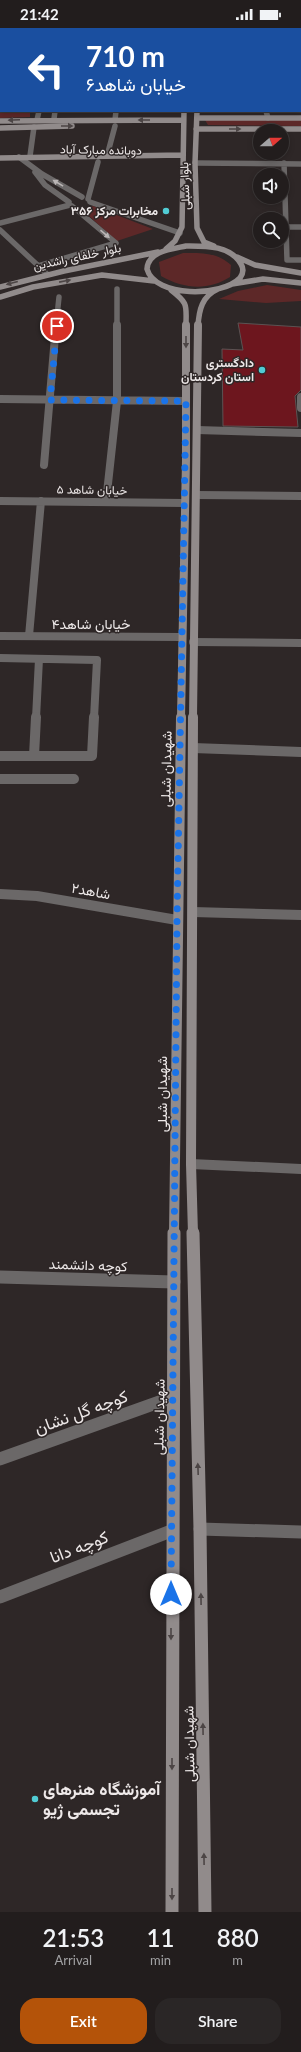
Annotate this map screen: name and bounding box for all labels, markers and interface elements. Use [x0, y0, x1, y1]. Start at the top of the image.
text: 21:42 [20, 5, 59, 23]
text: 710 m [86, 39, 165, 73]
icon: left [20, 44, 72, 96]
text: خیابان شاهد۶ [86, 73, 186, 95]
one-way arrow [7, 117, 20, 123]
one-way arrow [137, 117, 150, 123]
one-way arrow [61, 123, 74, 129]
north arrow [253, 124, 289, 160]
map controls [253, 124, 289, 248]
one-way arrow [229, 126, 242, 132]
street label: دوبانده مبارک آباد [60, 141, 142, 159]
street label: بلوار شبلی [176, 162, 194, 210]
button: sound [253, 168, 289, 204]
one-way arrow [52, 179, 64, 186]
place label: مخابرات مرکز ۳۵۶ [71, 203, 158, 219]
marker: مخابرات مرکز ۳۵۶ [161, 206, 171, 216]
button: search [253, 212, 289, 248]
one-way arrow [100, 229, 110, 238]
street label: بلوار خلفای راشدین [31, 240, 123, 274]
one-way arrow [59, 277, 71, 283]
one-way arrow [6, 280, 18, 286]
pin [40, 309, 74, 343]
icon: arrive [46, 315, 68, 337]
one-way arrow [183, 336, 189, 349]
place label: دادگستری استان کردستان [181, 355, 254, 385]
marker: دادگستری استان کردستان [257, 365, 267, 375]
street label: خیابان شاهد ۵ [56, 481, 128, 498]
street label: خیابان شاهد۴ [52, 615, 130, 633]
street label: شهیدان شبلی [156, 731, 176, 807]
street label: شاهد۲ [70, 879, 112, 902]
street label: شهیدان شبلی [153, 1056, 171, 1132]
street label: کوچه دانشمند [48, 1255, 128, 1276]
street label: شهیدان شبلی [149, 1379, 169, 1455]
street label: کوچه گل نشان [31, 1385, 132, 1440]
one-way arrow [195, 1463, 202, 1475]
street label: کوچه دانا [47, 1526, 112, 1569]
position arrow [150, 1573, 192, 1615]
one-way arrow [198, 1592, 204, 1605]
one-way arrow [168, 1628, 174, 1641]
street label: شهیدان شبلی [179, 1706, 199, 1782]
one-way arrow [200, 1722, 206, 1735]
one-way arrow [168, 1758, 175, 1770]
place label: آموزشگاە هنرهای تجسمی ژیو [43, 1778, 162, 1820]
marker: آموزشگاە هنرهای تجسمی ژیو [30, 1794, 40, 1804]
one-way arrow [201, 1852, 207, 1865]
one-way arrow [169, 1888, 175, 1901]
text: 21:53 [42, 1923, 104, 1952]
text: 11 [147, 1923, 174, 1952]
text: 880 [217, 1923, 259, 1952]
text: Arrival [55, 1952, 92, 1968]
text: min [150, 1952, 171, 1968]
text: m [232, 1952, 243, 1968]
button: Exit [20, 1998, 147, 2044]
button: Share [155, 1998, 281, 2044]

